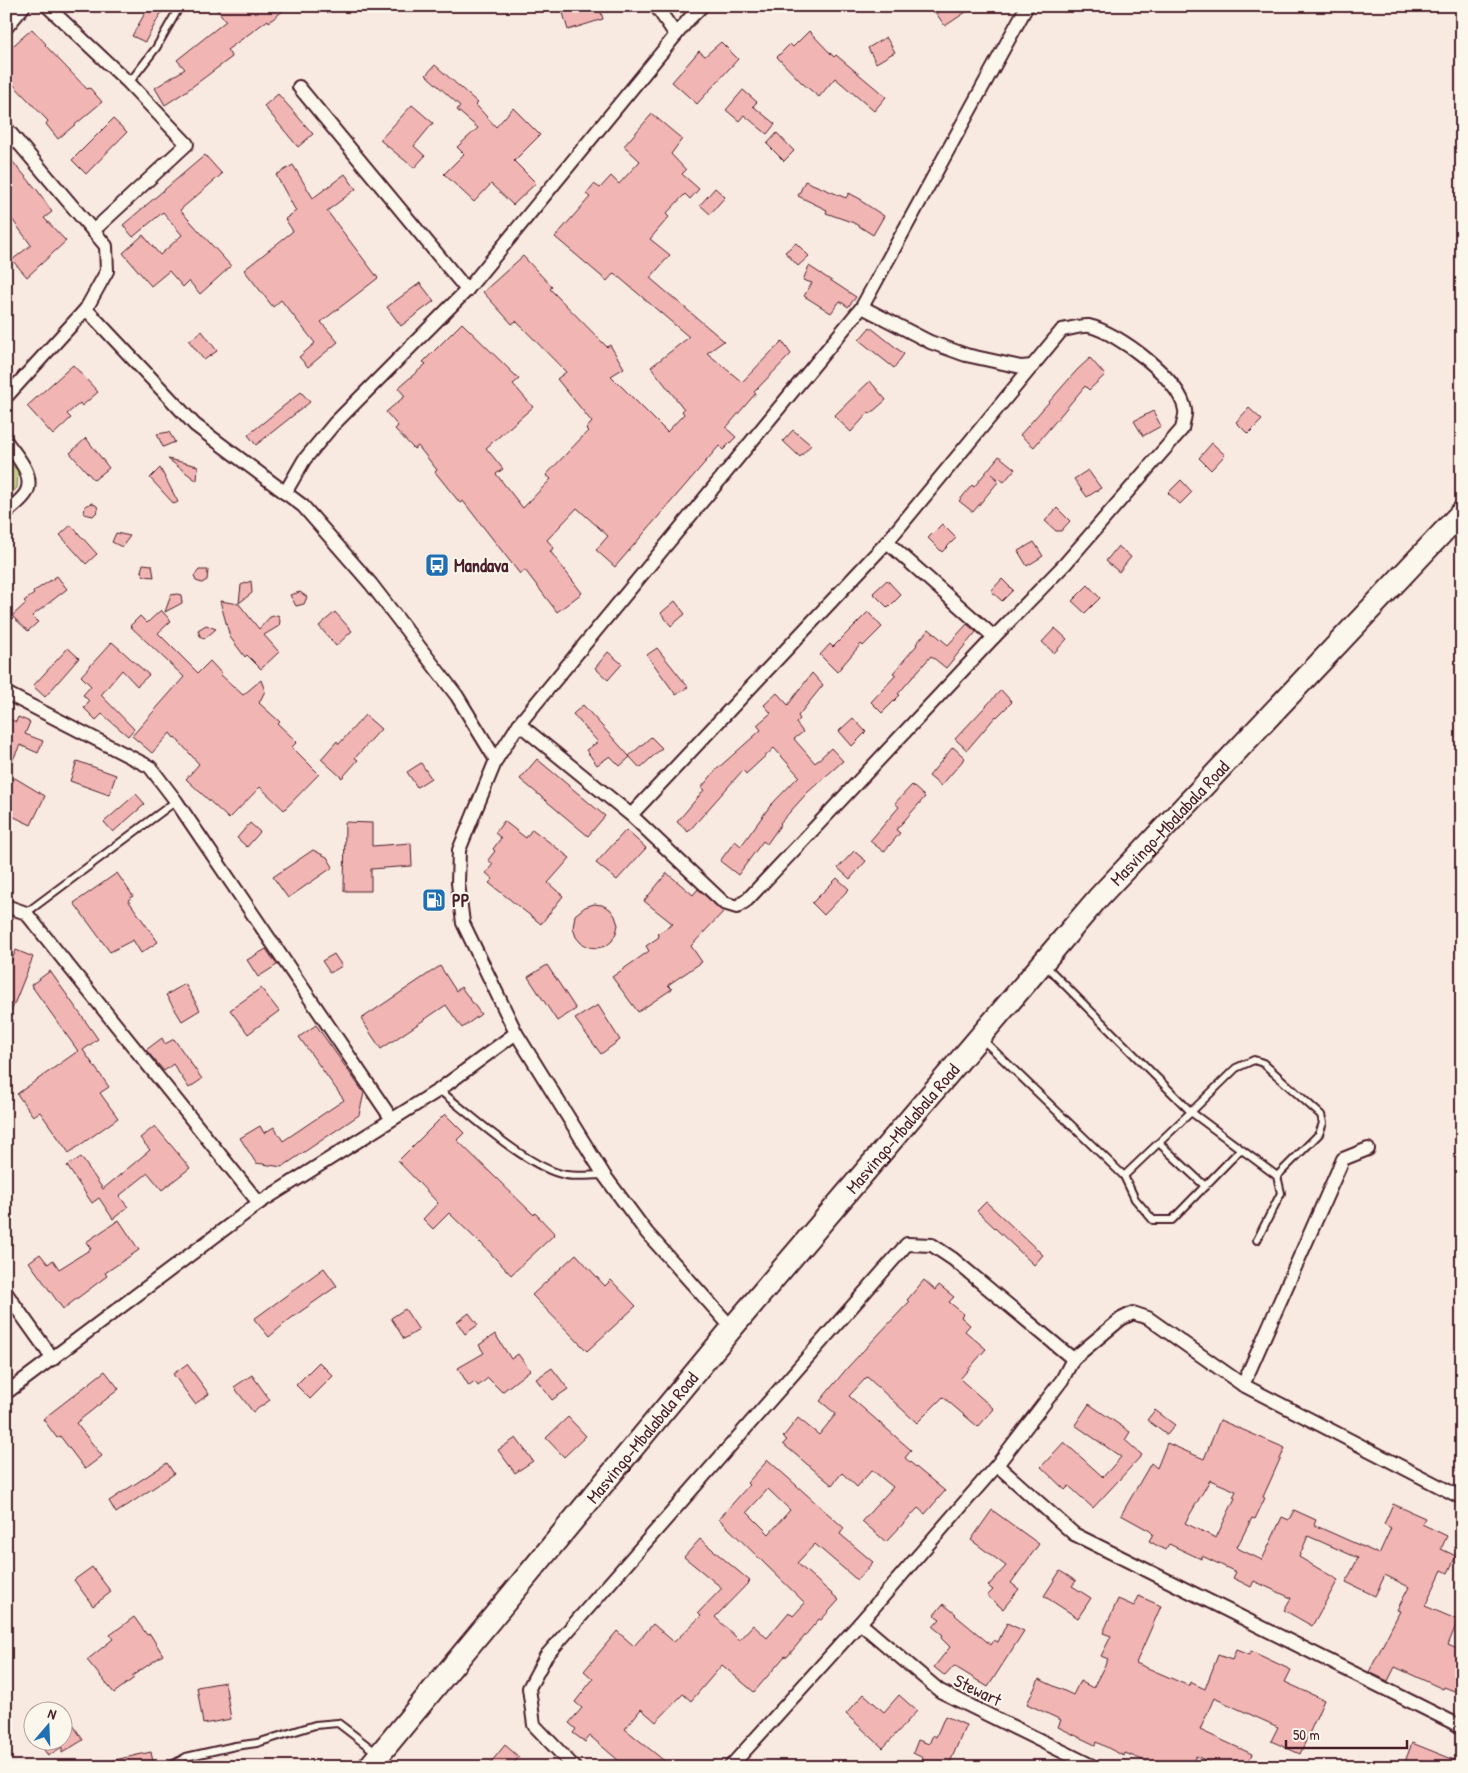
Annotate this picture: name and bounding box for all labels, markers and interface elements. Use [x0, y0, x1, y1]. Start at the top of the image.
bus stop icon: Mandava [424, 552, 450, 578]
place label: Mandava [454, 553, 509, 578]
street label: Masvingo-Mbalabala Road [1104, 754, 1234, 891]
fuel station icon: PP [421, 887, 447, 913]
place label: PP [452, 888, 469, 913]
street label: Masvingo-Mbalabala Road [839, 1058, 965, 1199]
street label: Masvingo-Mbalabala Road [580, 1366, 704, 1508]
street label: Stewart [950, 1668, 1007, 1713]
north arrow [22, 1700, 72, 1750]
text: N [46, 1703, 60, 1724]
scale bar [1286, 1718, 1407, 1750]
text: 50 m [1293, 1724, 1320, 1745]

